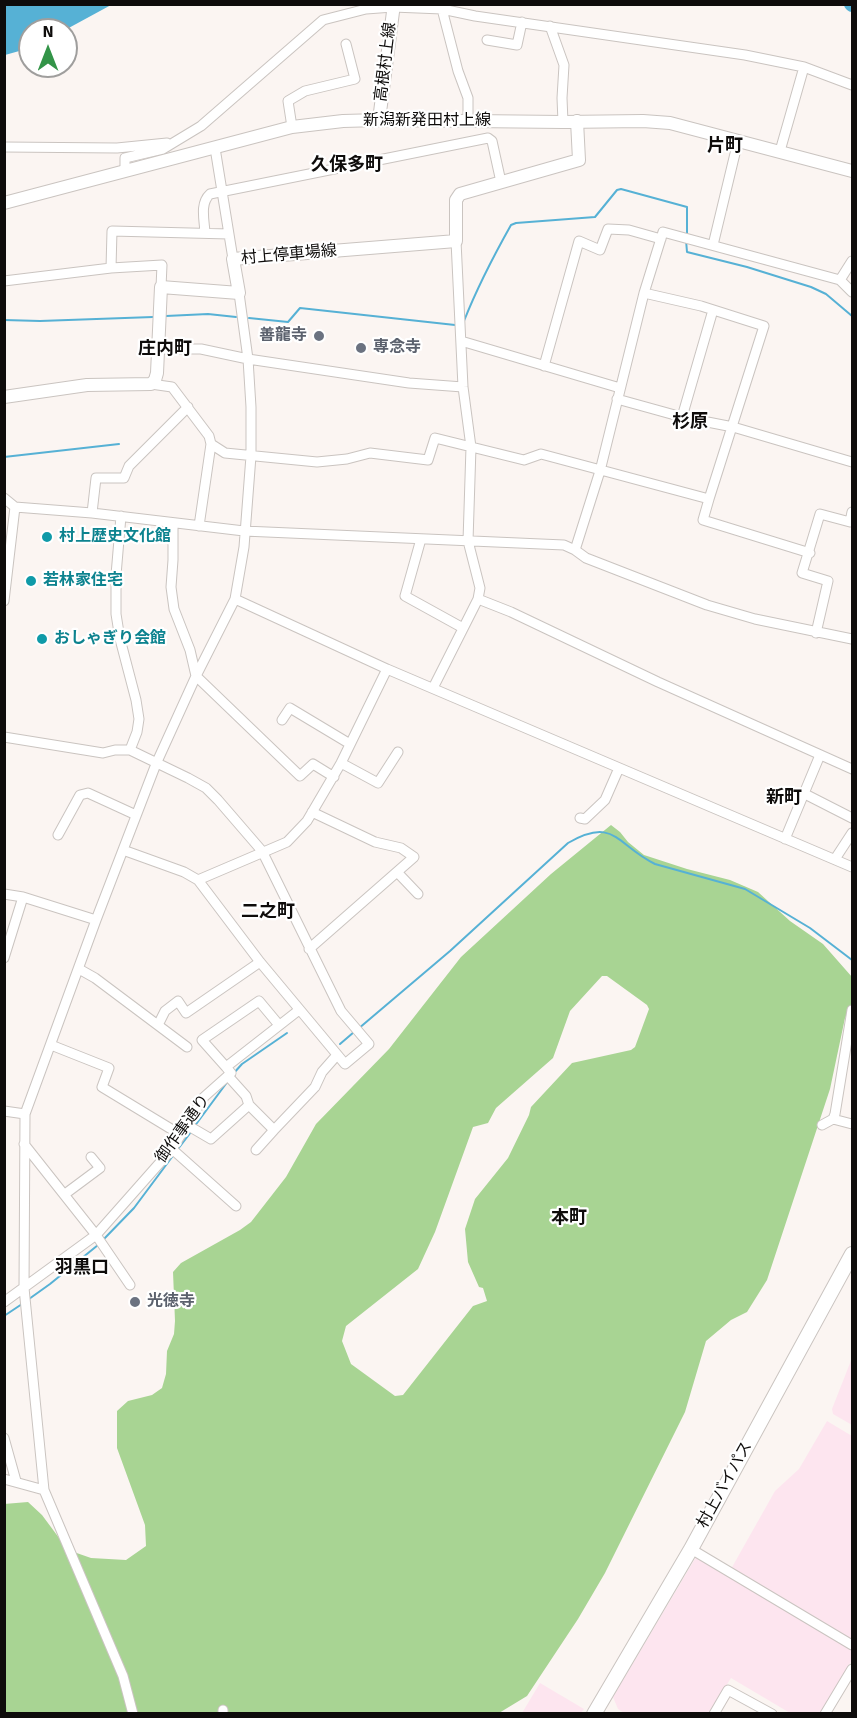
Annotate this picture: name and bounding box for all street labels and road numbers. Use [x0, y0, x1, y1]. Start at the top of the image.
street label: 高根村上線 [372, 21, 400, 103]
street label: 新潟新発田村上線 [363, 111, 491, 131]
street label: 村上停車場線 [240, 241, 338, 269]
street label: 御作事通り [152, 1091, 214, 1167]
street label: 村上バイパス [693, 1438, 757, 1532]

